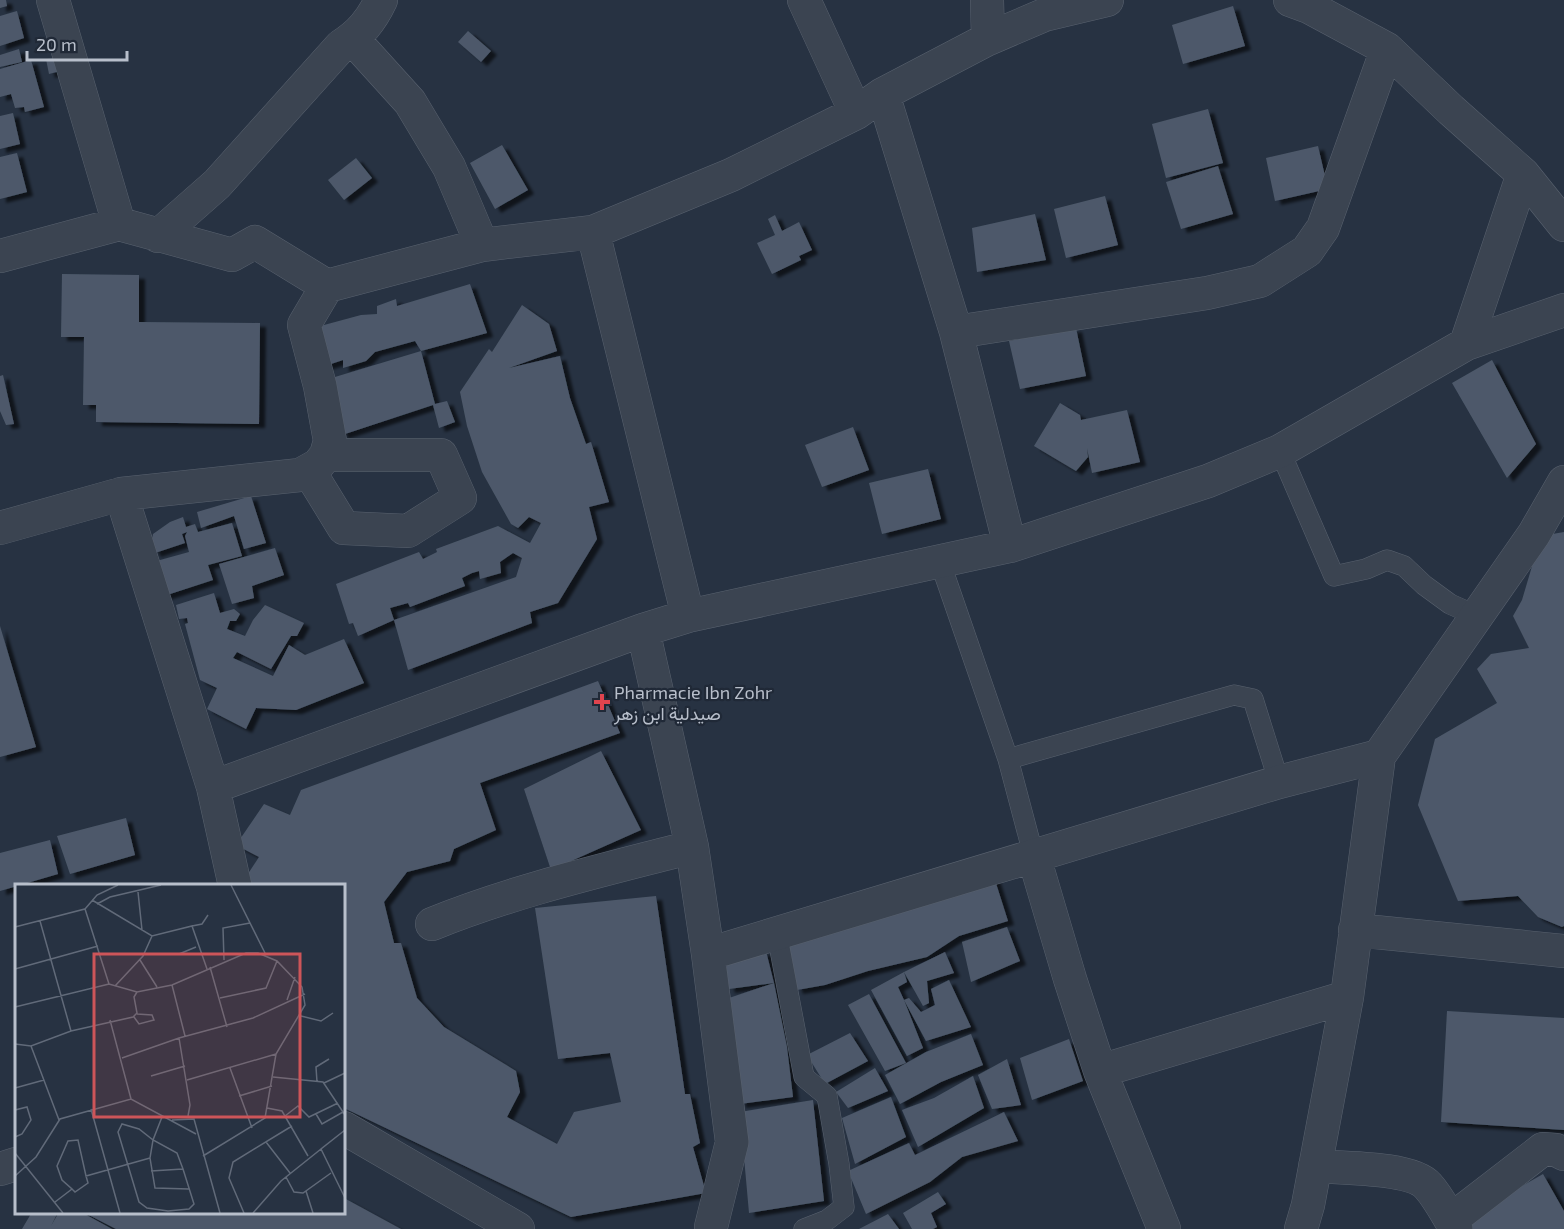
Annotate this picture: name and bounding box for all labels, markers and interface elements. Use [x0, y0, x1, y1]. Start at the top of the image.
scale bar [27, 24, 128, 62]
text: 20 m [36, 33, 77, 55]
place label: Pharmacie Ibn Zohr صيدلية ابن زهر [613, 681, 772, 725]
marker: Pharmacie Ibn Zohr صيدلية ابن زهر [595, 695, 609, 709]
inset map [15, 884, 345, 1214]

